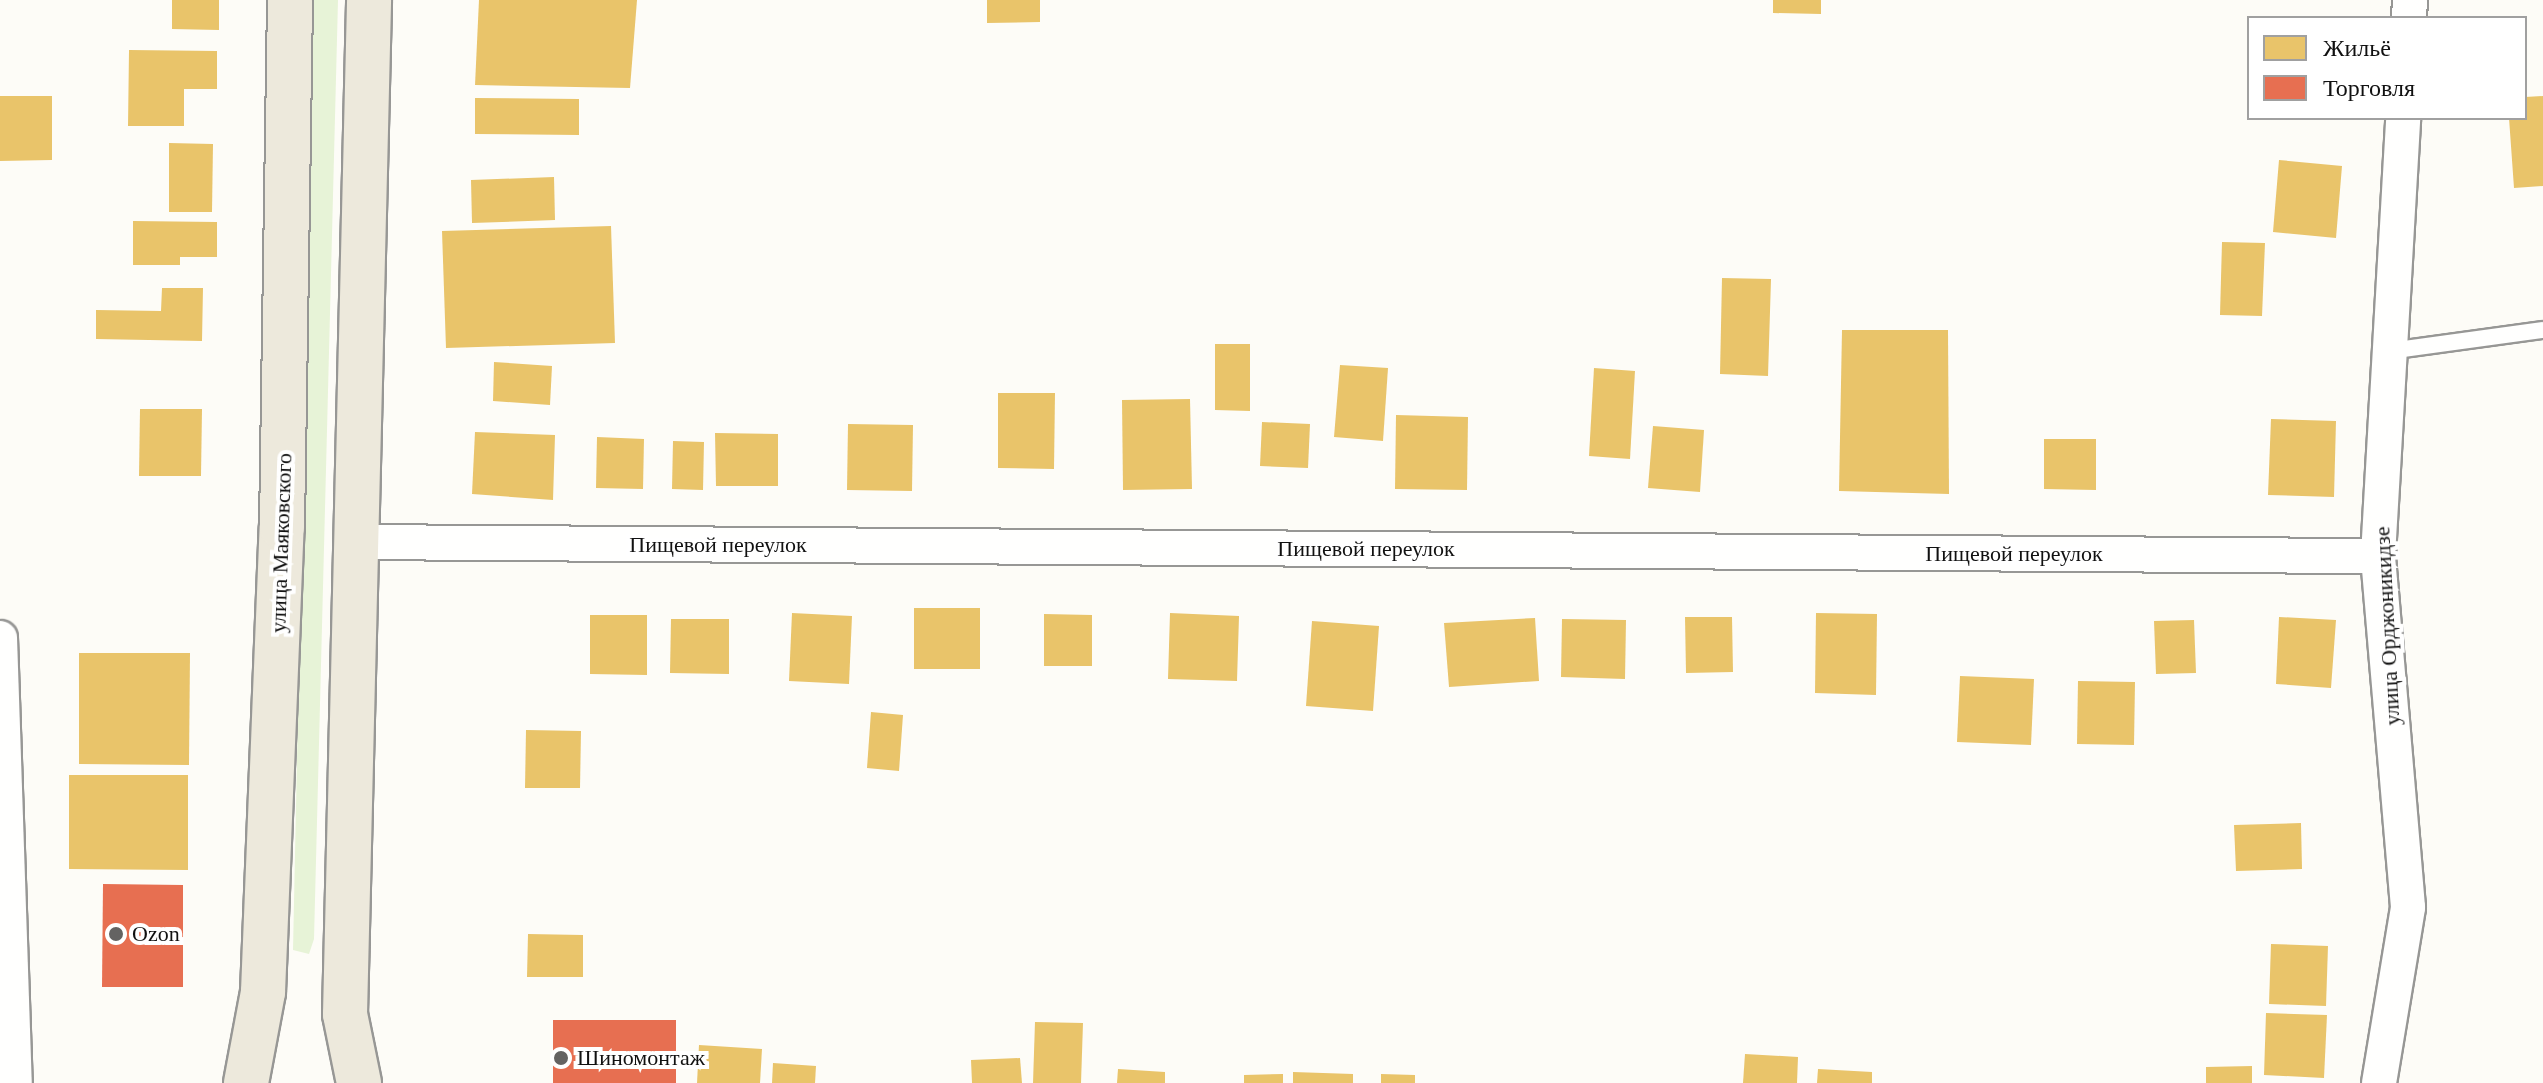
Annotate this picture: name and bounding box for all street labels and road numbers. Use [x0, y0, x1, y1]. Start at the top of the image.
street label: улица Маяковского [265, 453, 297, 633]
street label: улица Орджоникидзе [2369, 526, 2405, 726]
street label: Пищевой переулок [629, 532, 807, 558]
street label: Пищевой переулок [1277, 536, 1455, 562]
street label: Пищевой переулок [1925, 541, 2103, 567]

